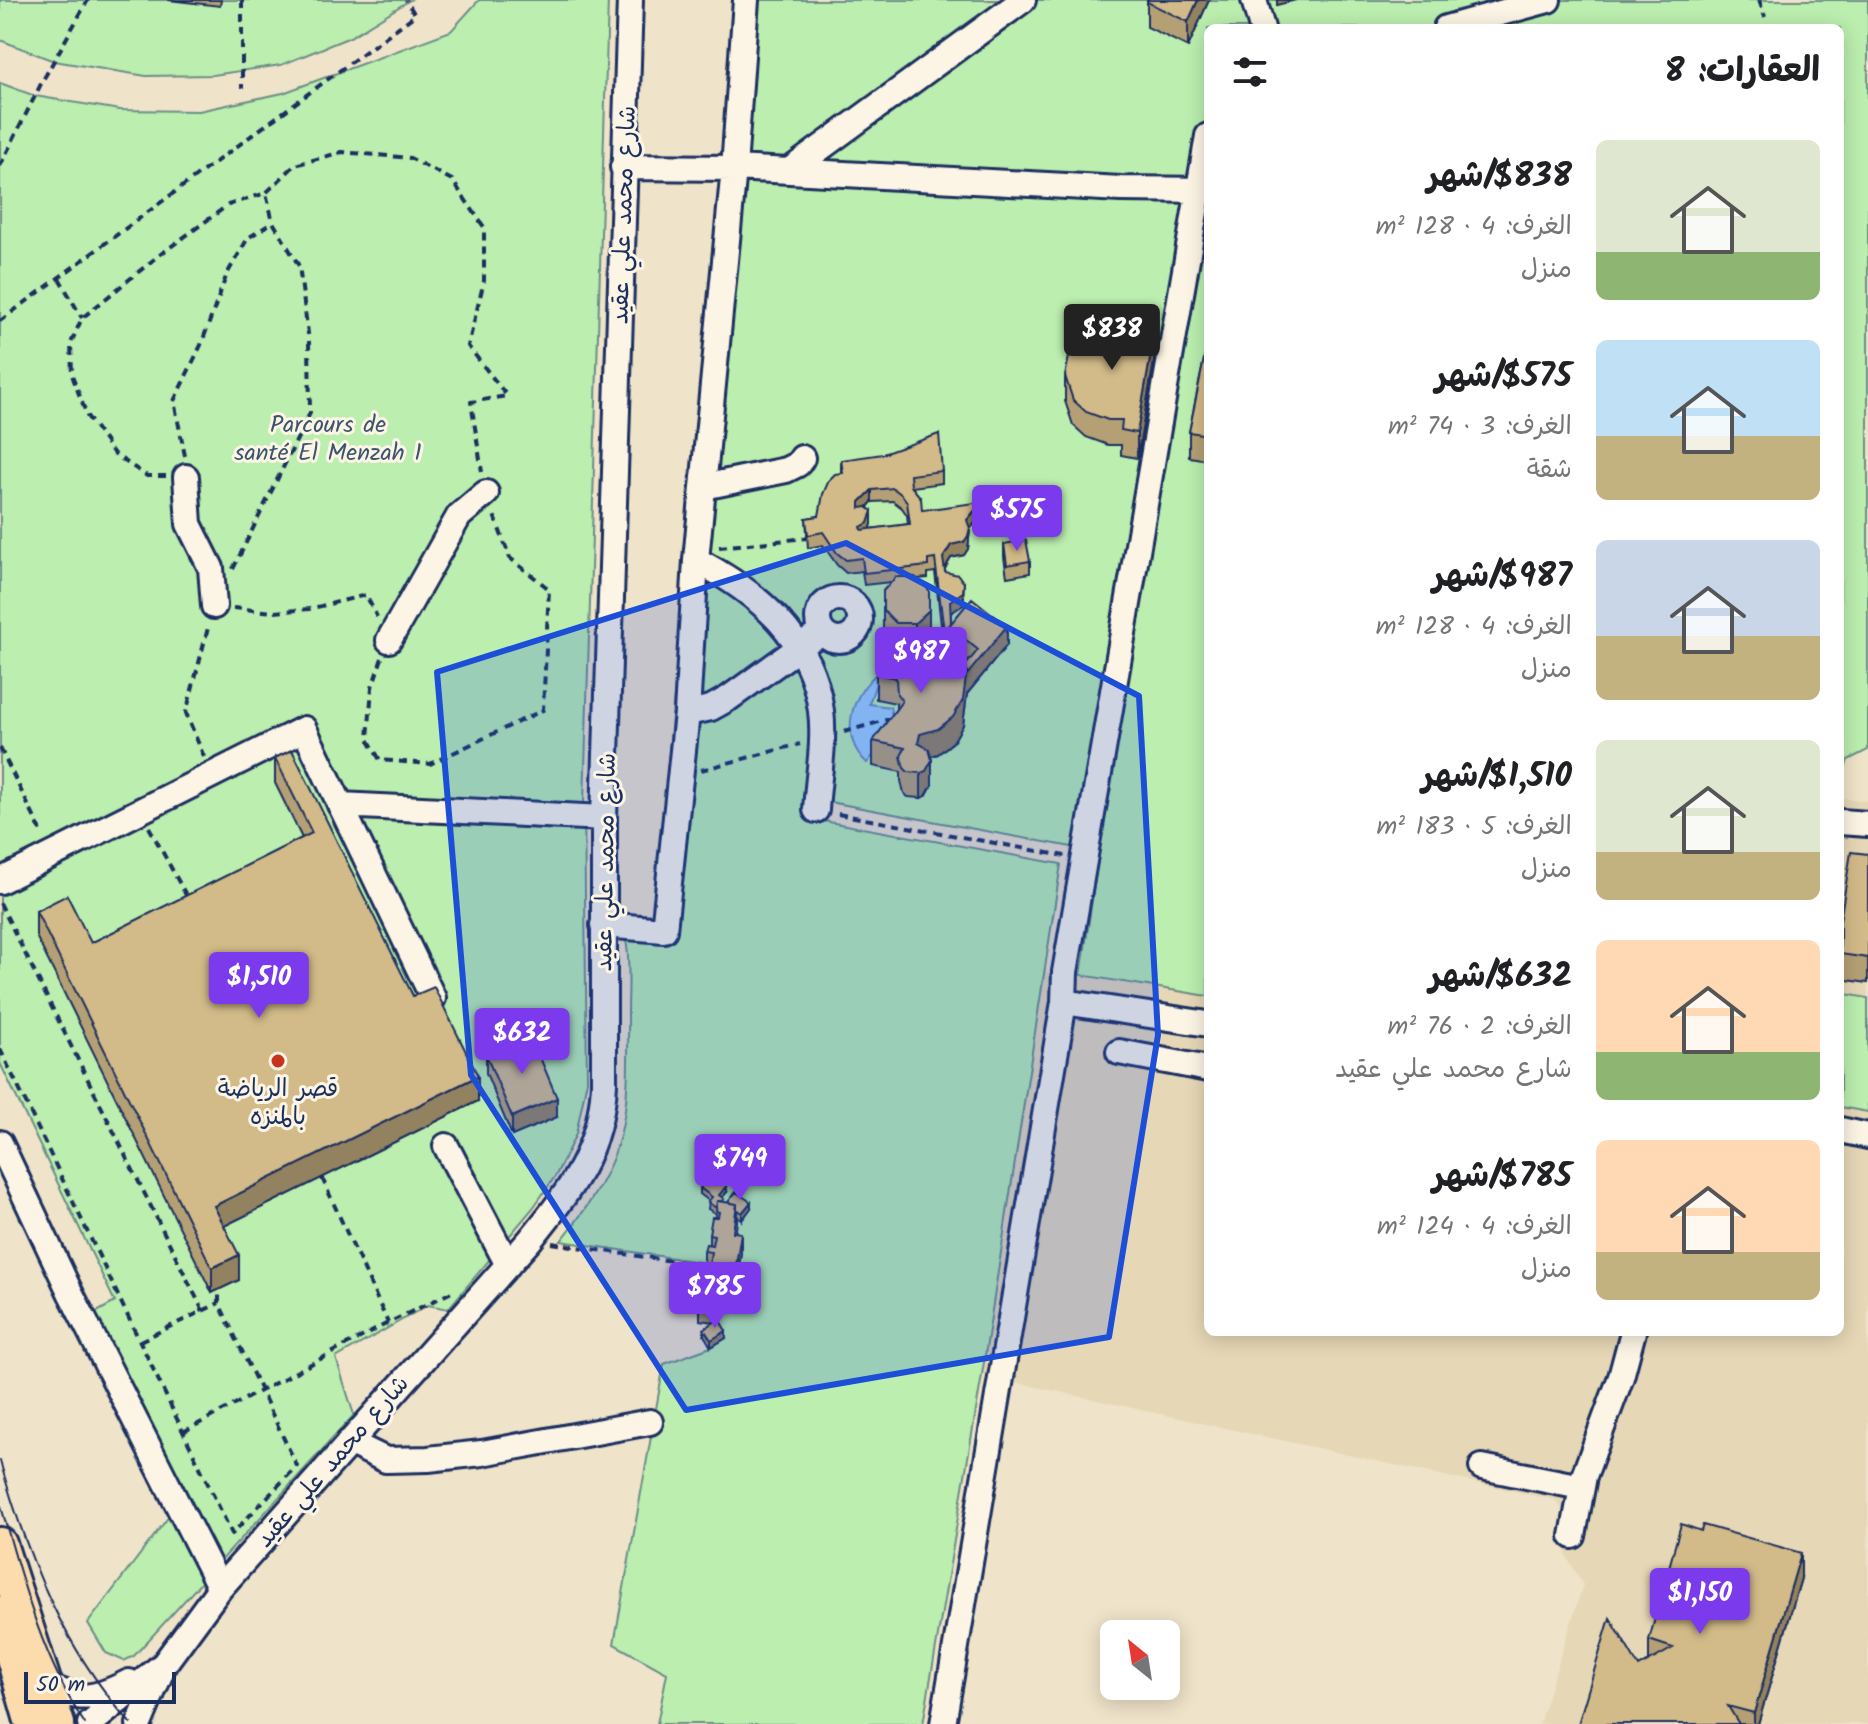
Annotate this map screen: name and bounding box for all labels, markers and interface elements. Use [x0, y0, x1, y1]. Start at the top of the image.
text: العقارات: 8 [1665, 45, 1820, 99]
icon: filters [1228, 50, 1272, 94]
street label: شارع محمد علي عقيد [601, 105, 648, 325]
text: $838/شهر [1427, 150, 1572, 204]
icon: home [1660, 172, 1756, 268]
text: الغرف: 4 · 128 m² [1376, 206, 1572, 248]
text: منزل [1521, 249, 1572, 291]
pin: $838 [1065, 304, 1159, 372]
text: $838 [1082, 309, 1142, 351]
text: $575/شهر [1435, 350, 1572, 404]
icon: home [1660, 372, 1756, 468]
park label: Parcours de santé El Menzah 1 [234, 406, 422, 473]
text: الغرف: 3 · 74 m² [1388, 406, 1572, 448]
text: شقة [1527, 449, 1572, 491]
pin: $575 [970, 485, 1064, 553]
text: $575 [990, 490, 1044, 532]
text: $987/شهر [1432, 550, 1572, 604]
icon: home [1660, 572, 1756, 668]
text: الغرف: 4 · 128 m² [1376, 606, 1572, 648]
pin: $987 [874, 627, 968, 695]
text: $987 [893, 632, 949, 674]
text: منزل [1521, 649, 1572, 691]
text: $1,510/شهر [1422, 750, 1572, 804]
street label: شارع محمد علي عقيد [585, 752, 628, 972]
icon: home [1660, 772, 1756, 868]
text: الغرف: 5 · 183 m² [1376, 806, 1572, 848]
text: منزل [1521, 849, 1572, 891]
text: $632/شهر [1429, 950, 1572, 1004]
pin: $1,510 [194, 952, 324, 1020]
text: $1,510 [227, 957, 291, 999]
icon: home [1660, 972, 1756, 1068]
text: الغرف: 2 · 76 m² [1387, 1006, 1572, 1048]
pin: $632 [475, 1008, 569, 1076]
text: $632 [493, 1013, 551, 1055]
text: شارع محمد علي عقيد [1335, 1049, 1572, 1091]
marker: قصر الرياضة بالمنزه [269, 1052, 287, 1070]
place label: قصر الرياضة بالمنزه [218, 1070, 338, 1137]
pin: $749 [693, 1134, 787, 1202]
text: $749 [713, 1139, 768, 1181]
text: $785/شهر [1432, 1150, 1572, 1204]
icon: home [1660, 1172, 1756, 1268]
text: الغرف: 4 · 124 m² [1377, 1206, 1572, 1248]
text: منزل [1521, 1249, 1572, 1291]
pin: $785 [668, 1262, 762, 1330]
text: $785 [687, 1267, 743, 1309]
street label: شارع محمد علي عقيد [247, 1367, 420, 1557]
pin: $1,150 [1635, 1568, 1765, 1636]
text: $1,150 [1668, 1573, 1732, 1615]
north arrow [1100, 1620, 1180, 1700]
map controls [1100, 1620, 1180, 1700]
scale bar [24, 1668, 176, 1704]
text: 50 m [36, 1668, 85, 1703]

